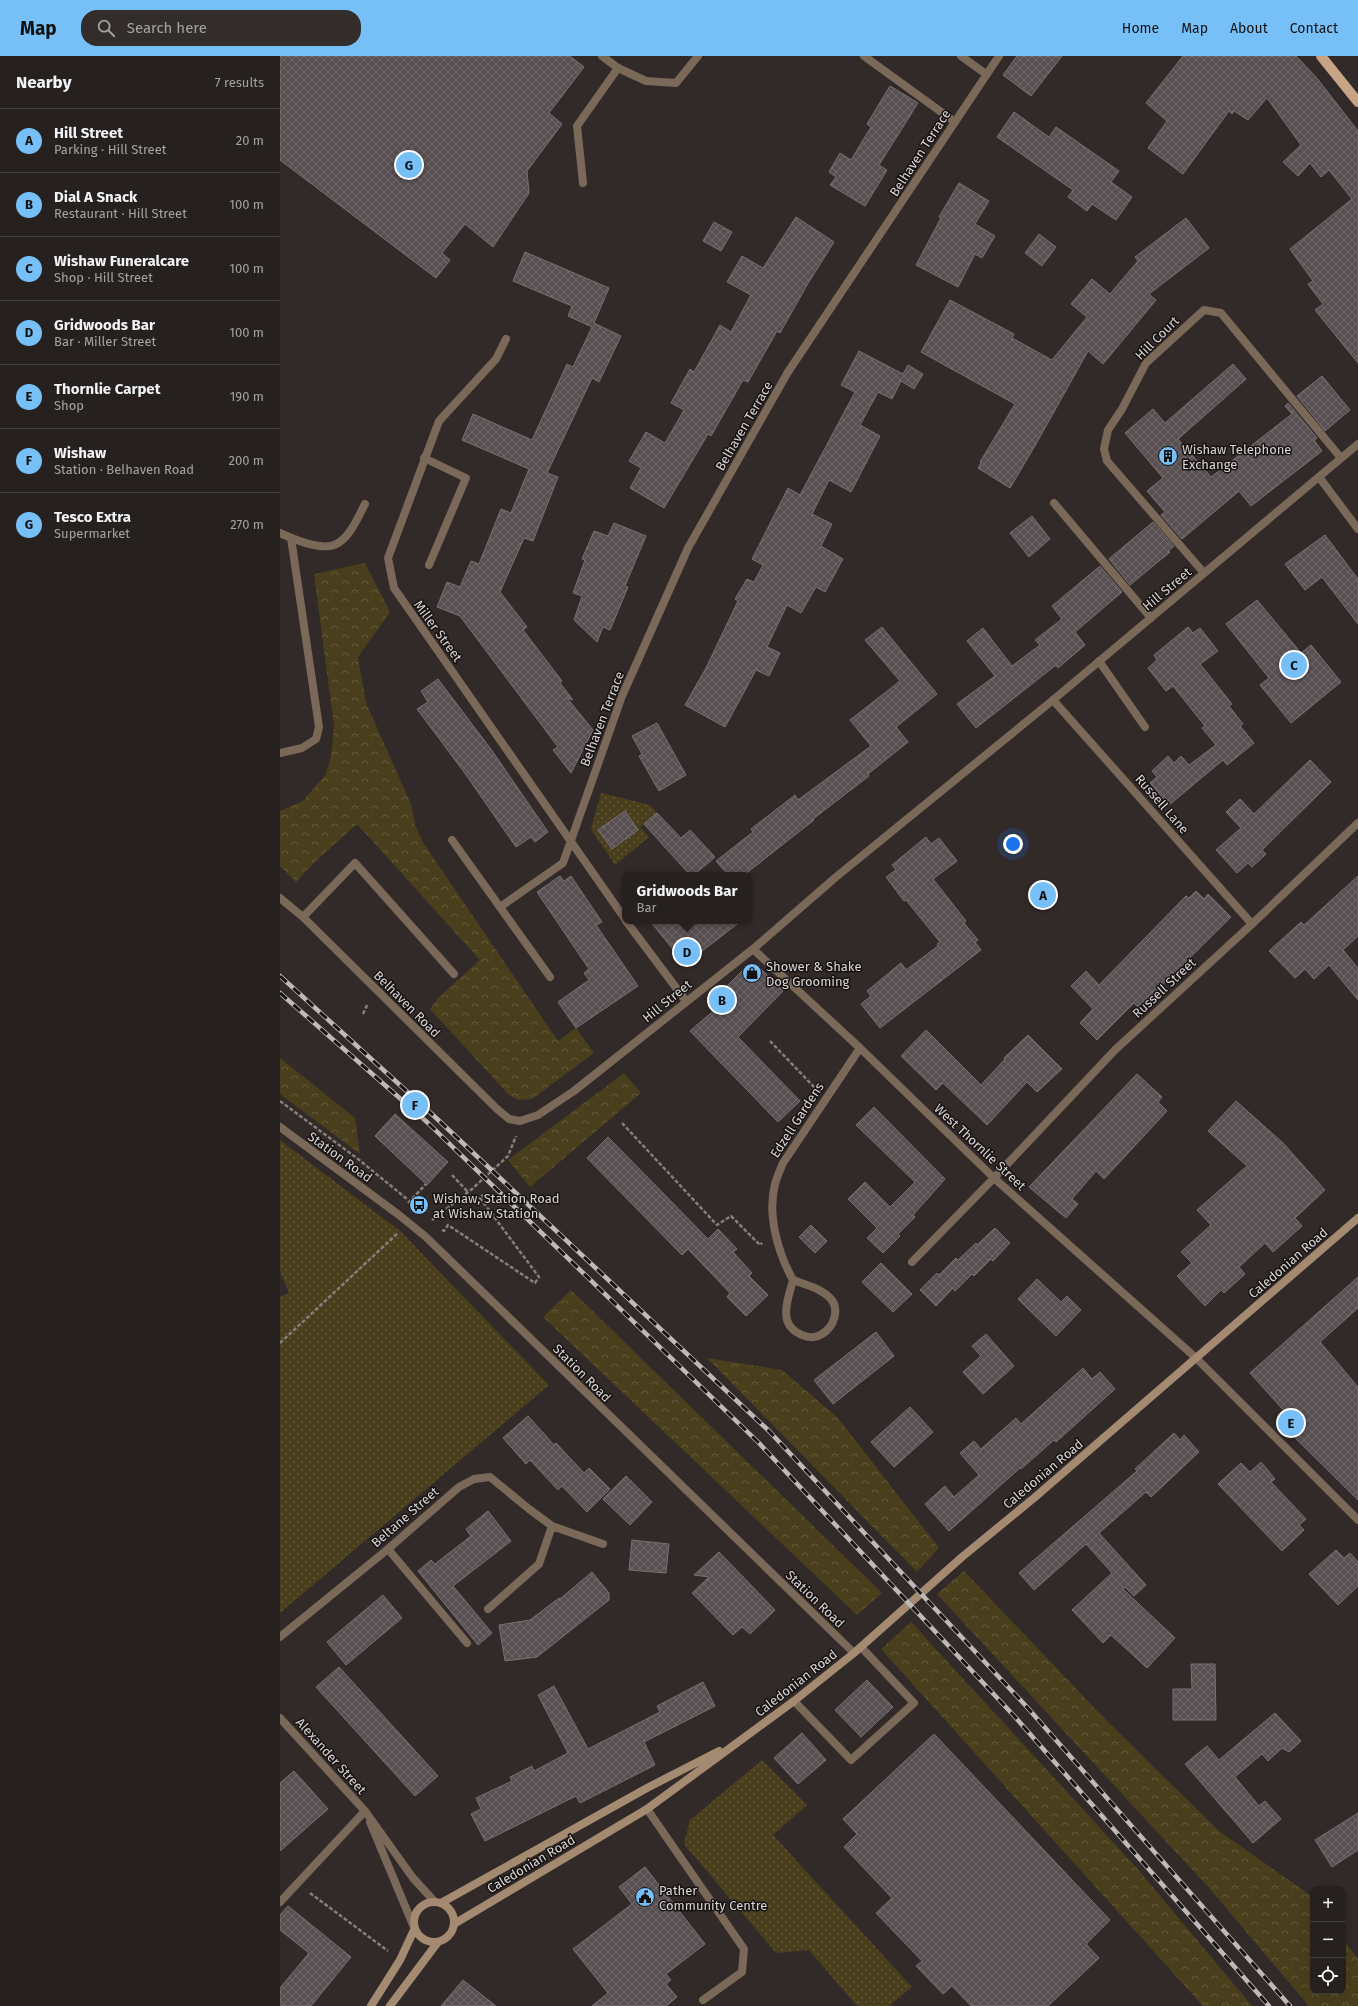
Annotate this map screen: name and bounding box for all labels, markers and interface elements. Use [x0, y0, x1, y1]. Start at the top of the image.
search box [81, 10, 361, 46]
text: Map [20, 17, 57, 40]
icon: search [95, 17, 117, 39]
text: Search here [127, 19, 207, 37]
text: Home [1122, 20, 1159, 37]
text: Map [1181, 20, 1208, 37]
text: About [1230, 20, 1268, 37]
text: Contact [1290, 20, 1338, 37]
text: Nearby [16, 72, 71, 93]
text: 7 results [215, 75, 264, 90]
street label: Belhaven Terrace [886, 107, 954, 199]
text: Hill Street [54, 124, 123, 142]
text: A [25, 133, 33, 148]
text: 20 m [236, 133, 264, 148]
text: Parking · Hill Street [54, 142, 166, 157]
pin: G [396, 150, 422, 180]
text: Dial A Snack [54, 188, 137, 206]
text: B [25, 197, 33, 212]
text: 100 m [229, 197, 264, 212]
text: Restaurant · Hill Street [54, 206, 187, 221]
text: Wishaw Funeralcare [54, 252, 189, 270]
text: C [25, 261, 33, 276]
text: 100 m [229, 261, 264, 276]
text: Shop · Hill Street [54, 270, 153, 285]
street label: Hill Court [1132, 313, 1182, 363]
text: Gridwoods Bar [54, 316, 155, 334]
text: D [25, 325, 33, 340]
text: 100 m [229, 325, 264, 340]
text: Bar · Miller Street [54, 334, 156, 349]
street label: Belhaven Terrace [712, 379, 776, 473]
text: Thornlie Carpet [54, 380, 160, 398]
text: E [26, 389, 32, 404]
text: 190 m [230, 389, 264, 404]
text: Shop [54, 398, 84, 413]
place label: Wishaw Telephone Exchange [1182, 442, 1291, 472]
text: Wishaw [54, 444, 106, 462]
building icon: Wishaw Telephone Exchange [1157, 445, 1179, 467]
text: F [26, 453, 32, 468]
text: 200 m [228, 453, 264, 468]
text: Station · Belhaven Road [54, 462, 194, 477]
text: Tesco Extra [54, 508, 131, 526]
text: G [25, 517, 33, 532]
text: 270 m [230, 517, 264, 532]
text: Supermarket [54, 526, 130, 541]
street label: Hill Street [1140, 564, 1195, 614]
street label: Miller Street [411, 597, 465, 665]
pin: C [1281, 650, 1307, 680]
street label: Belhaven Terrace [577, 669, 627, 769]
street label: Russell Lane [1132, 771, 1192, 837]
your location [1003, 834, 1023, 854]
popup [622, 872, 752, 924]
pin: A [1030, 880, 1056, 910]
text: Gridwoods Bar [637, 882, 737, 900]
text: Bar [637, 900, 657, 915]
pin: D [674, 937, 700, 967]
street label: Russell Street [1129, 955, 1199, 1021]
place label: Shower & Shake Dog Grooming [766, 959, 862, 989]
shop icon: Shower & Shake Dog Grooming [741, 962, 763, 984]
street label: Belhaven Road [371, 968, 443, 1040]
street label: Hill Street [639, 976, 695, 1025]
pin: B [709, 985, 735, 1015]
street label: Edzell Gardens [767, 1080, 827, 1160]
pin: F [402, 1090, 428, 1120]
street label: West Thornlie Street [931, 1101, 1029, 1194]
street label: Station Road [305, 1129, 375, 1185]
place label: Wishaw, Station Road at Wishaw Station [433, 1191, 559, 1221]
bus stop icon: Wishaw, Station Road at Wishaw Station [408, 1194, 430, 1216]
street label: Caledonian Road [1245, 1225, 1331, 1301]
street label: Station Road [550, 1341, 614, 1405]
pin: E [1278, 1408, 1304, 1438]
street label: Caledonian Road [1000, 1436, 1086, 1512]
street label: Beltane Street [368, 1484, 442, 1550]
street label: Station Road [783, 1567, 847, 1631]
street label: Caledonian Road [752, 1646, 840, 1720]
street label: Alexander Street [293, 1715, 369, 1797]
street label: Caledonian Road [484, 1832, 578, 1896]
place label: Pather Community Centre [659, 1883, 767, 1913]
public building icon: Pather Community Centre [634, 1886, 656, 1908]
map controls [1310, 1886, 1346, 1994]
button: + [1310, 1886, 1346, 1922]
button: − [1310, 1922, 1346, 1958]
button: locate [1310, 1958, 1346, 1994]

